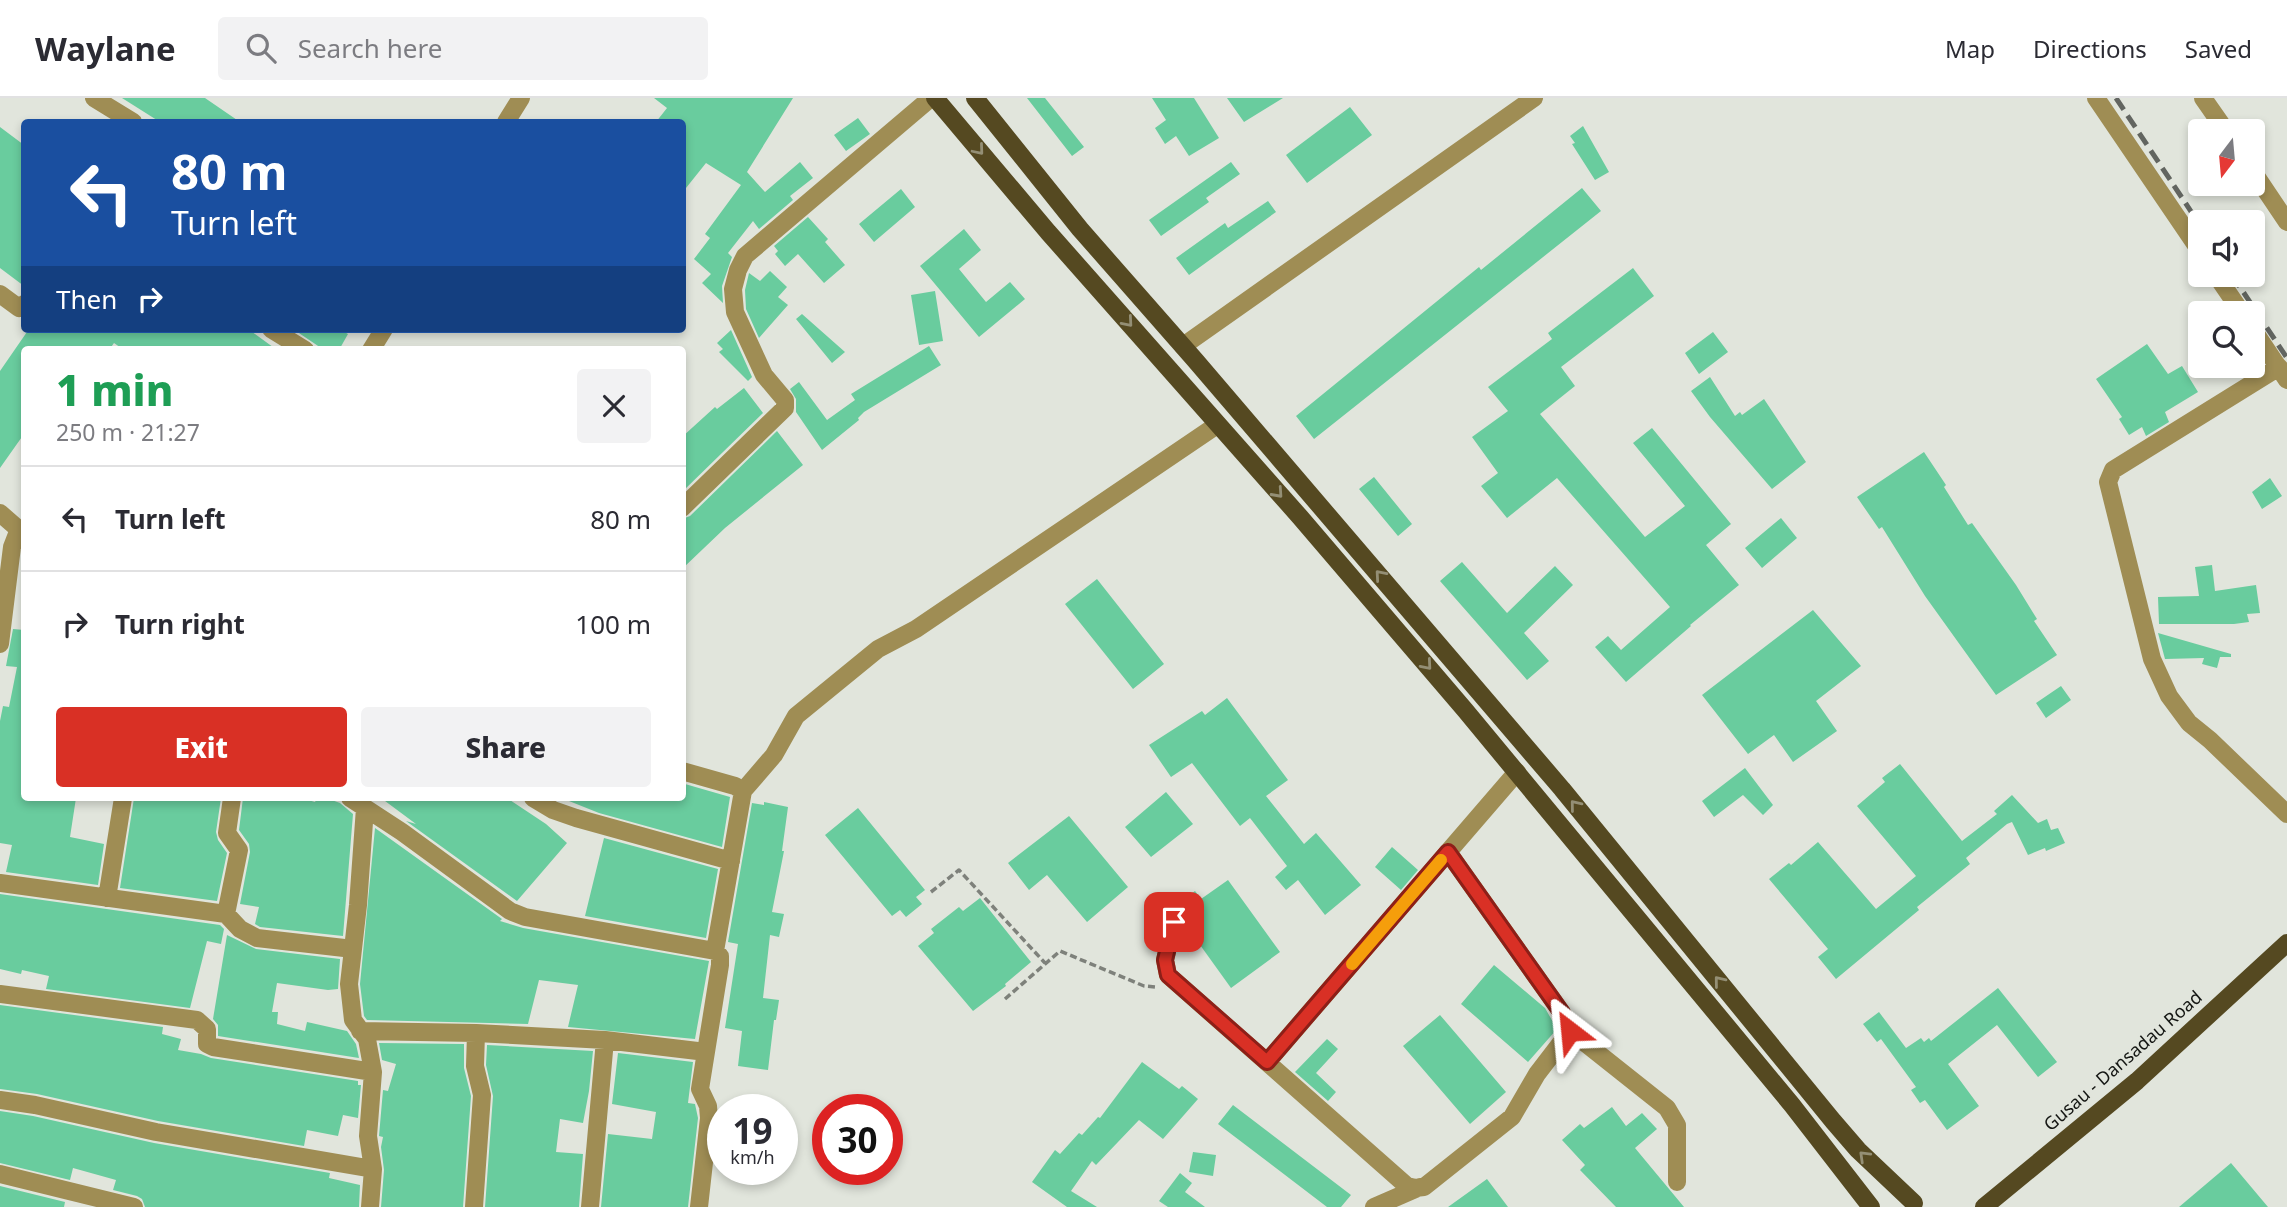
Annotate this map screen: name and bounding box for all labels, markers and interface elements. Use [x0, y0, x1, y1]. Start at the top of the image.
search box [218, 17, 708, 80]
text: Waylane [35, 26, 176, 71]
icon: search [242, 29, 280, 67]
text: Search here [298, 30, 442, 66]
text: Map [1945, 32, 1995, 65]
text: Directions [2033, 32, 2147, 65]
text: Saved [2185, 32, 2252, 65]
north arrow [2188, 119, 2264, 196]
map controls [2188, 119, 2265, 378]
text: 80 m [171, 138, 288, 204]
one-way arrow [971, 142, 983, 155]
icon: left [56, 147, 147, 238]
text: Turn left [171, 201, 297, 244]
button: sound [2188, 210, 2265, 287]
icon: right [131, 280, 169, 318]
text: Then [56, 281, 117, 317]
button: search [2188, 301, 2265, 378]
one-way arrow [1120, 314, 1132, 327]
text: 1 min [56, 361, 173, 418]
button: close [577, 369, 651, 443]
text: 250 m · 21:27 [56, 416, 200, 448]
one-way arrow [1270, 485, 1282, 498]
icon: left [56, 500, 94, 538]
text: Turn left [115, 501, 226, 537]
text: 80 m [590, 501, 651, 537]
one-way arrow [1376, 571, 1388, 584]
icon: right [56, 605, 94, 643]
text: Turn right [115, 606, 245, 642]
text: 100 m [575, 606, 651, 642]
one-way arrow [1419, 657, 1431, 670]
button: Exit [56, 707, 347, 787]
button: Share [361, 707, 651, 787]
one-way arrow [1571, 800, 1583, 813]
pin [1144, 892, 1204, 952]
icon: arrive [1155, 903, 1193, 941]
one-way arrow [1715, 977, 1727, 990]
street label: Gusau - Dansadau Road [2038, 985, 2207, 1136]
position arrow [1533, 994, 1607, 1068]
speed limit sign: 30 [812, 1094, 903, 1185]
text: 19 [732, 1107, 773, 1154]
text: km/h [730, 1145, 775, 1169]
one-way arrow [1860, 1151, 1873, 1164]

